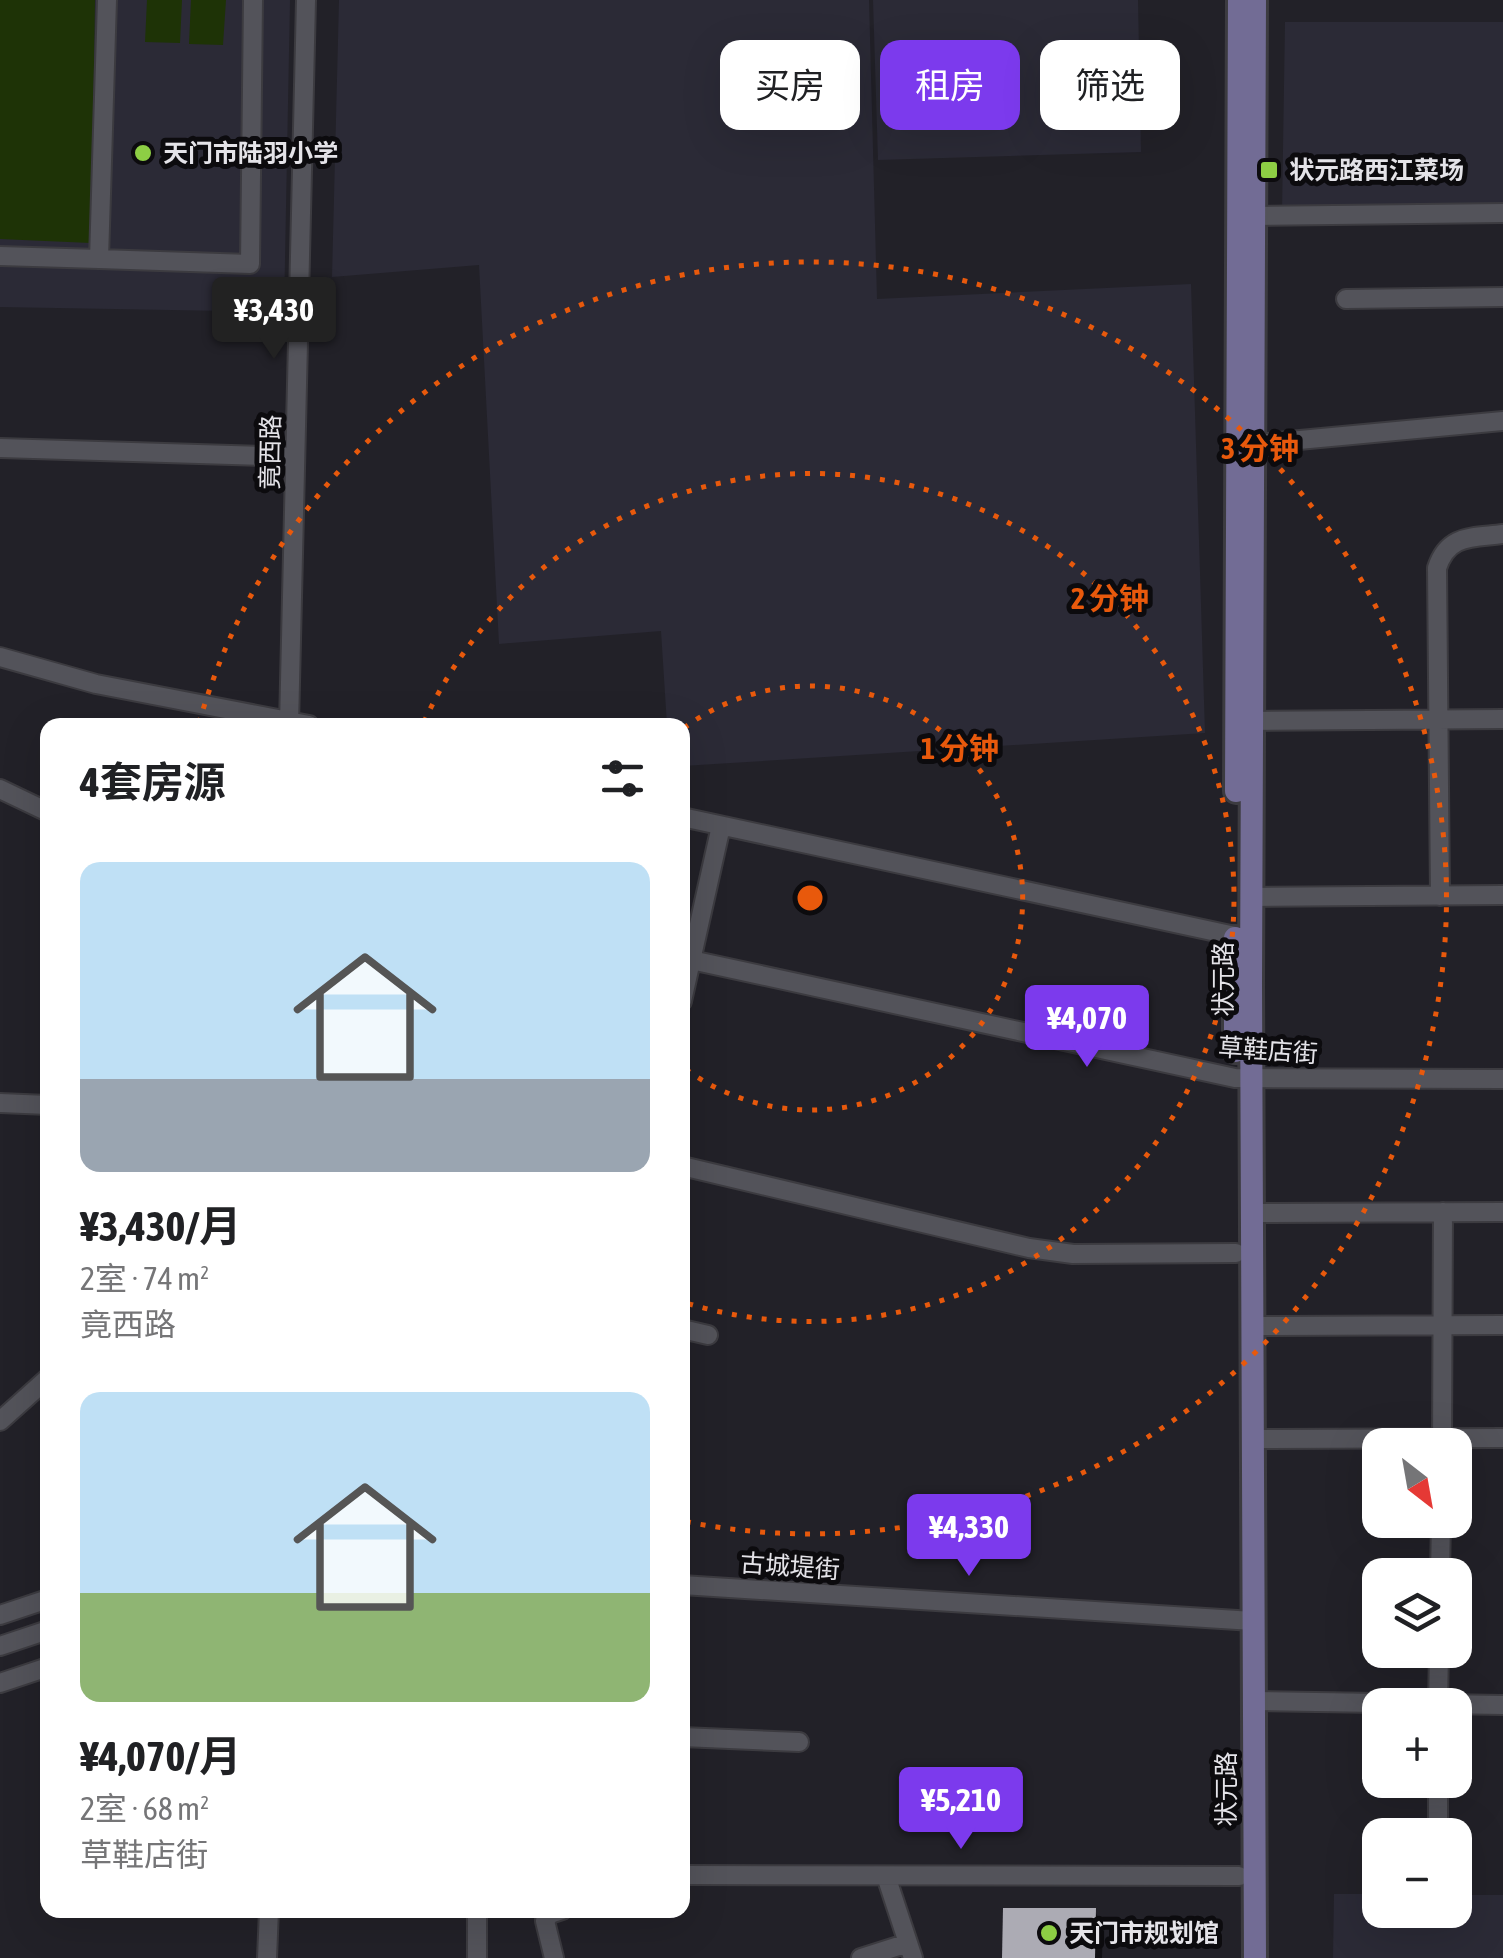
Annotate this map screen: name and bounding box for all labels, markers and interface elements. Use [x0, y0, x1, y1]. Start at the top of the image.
chip: 买房 [720, 40, 860, 130]
chip: 租房 [880, 40, 1020, 130]
chip: 筛选 [1040, 40, 1180, 130]
place label: 天门市陆羽小学 [163, 139, 338, 167]
marker: 天门市陆羽小学 [132, 142, 154, 164]
place label: 状元路西江菜场 [1289, 156, 1464, 184]
marker: 状元路西江菜场 [1258, 159, 1280, 181]
pin: ¥3,430 [193, 277, 355, 362]
text: ¥3,430 [234, 291, 314, 328]
street label: 竟西路 [255, 414, 285, 490]
text: 3 分钟 [1221, 431, 1299, 465]
text: 2 分钟 [1071, 581, 1149, 615]
text: 1 分钟 [921, 731, 999, 765]
icon: filters [595, 751, 650, 806]
text: 4套房源 [80, 758, 226, 806]
centre of rings [792, 880, 828, 916]
icon: home [275, 927, 455, 1107]
street label: 状元路 [1209, 941, 1237, 1017]
pin: ¥4,070 [1006, 985, 1168, 1070]
text: ¥4,070 [1047, 999, 1127, 1036]
street label: 草鞋店街 [1217, 1033, 1319, 1067]
text: ¥3,430/月 [80, 1202, 241, 1250]
text: 2室 · 74 m² [80, 1260, 209, 1297]
text: 竟西路 [80, 1306, 176, 1343]
north arrow [1362, 1428, 1472, 1538]
map controls [1362, 1428, 1472, 1928]
icon: home [275, 1457, 455, 1637]
pin: ¥4,330 [888, 1494, 1050, 1579]
text: ¥4,330 [929, 1508, 1009, 1545]
street label: 古城堤街 [739, 1549, 841, 1583]
button: layers [1362, 1558, 1472, 1668]
button: + [1362, 1688, 1472, 1798]
text: ¥4,070/月 [80, 1732, 241, 1780]
street label: 状元路 [1212, 1751, 1240, 1827]
pin: ¥5,210 [880, 1767, 1042, 1852]
text: ¥5,210 [921, 1781, 1001, 1818]
text: 2室 · 68 m² [80, 1790, 209, 1827]
button: − [1362, 1818, 1472, 1928]
text: 草鞋店街 [80, 1836, 208, 1873]
place label: 天门市规划馆 [1069, 1919, 1219, 1947]
marker: 天门市规划馆 [1038, 1922, 1060, 1944]

